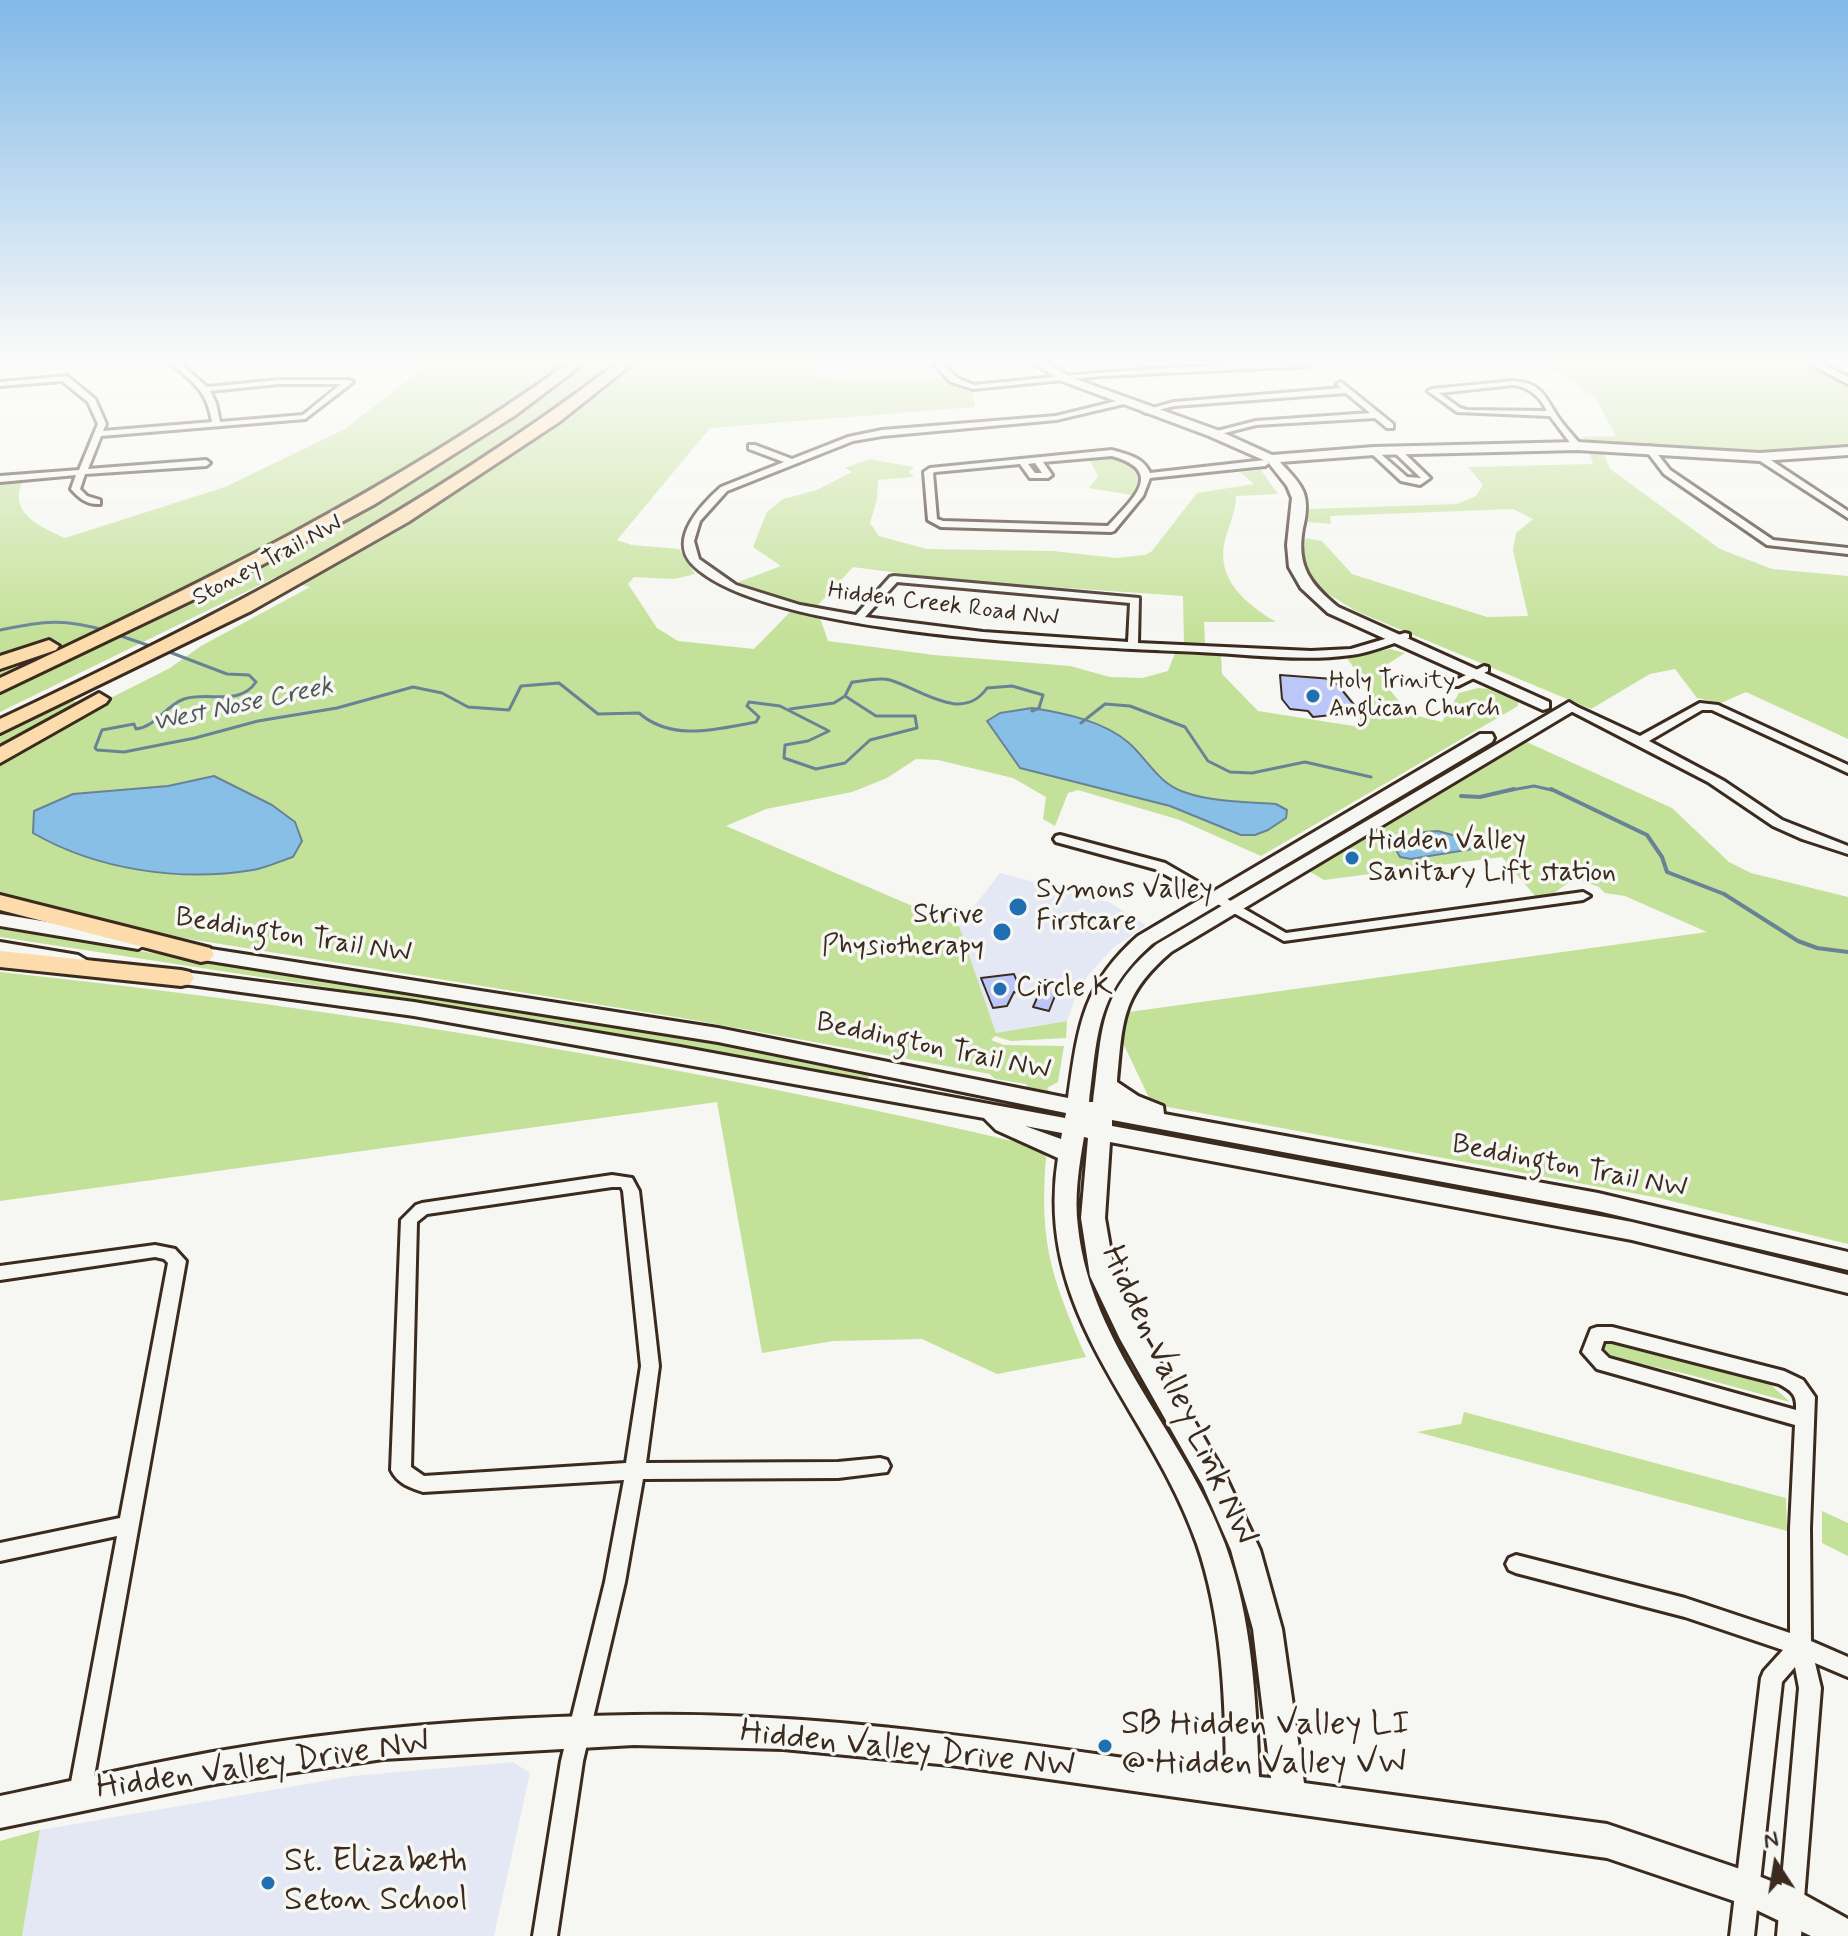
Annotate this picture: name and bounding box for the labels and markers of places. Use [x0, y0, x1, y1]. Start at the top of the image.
place label: Holy Trinity Anglican Church [1329, 668, 1500, 724]
marker: Holy Trinity Anglican Church [1304, 687, 1322, 705]
place label: Hidden Valley Sanitary Lift station [1368, 825, 1616, 891]
marker: Hidden Valley Sanitary Lift station [1343, 849, 1361, 867]
place label: Symons Valley Firstcare [1036, 874, 1213, 940]
marker: Symons Valley Firstcare [1007, 896, 1029, 918]
place label: Strive Physiotherapy [822, 899, 984, 965]
marker: Strive Physiotherapy [991, 921, 1013, 943]
place label: Circle K [1016, 972, 1113, 1006]
marker: Circle K [991, 980, 1009, 998]
place label: SB Hidden Valley LI @ Hidden Valley VW [1121, 1706, 1410, 1786]
marker: SB Hidden Valley LI @ Hidden Valley VW [1096, 1737, 1114, 1755]
place label: St. Elizabeth Seton School [284, 1843, 468, 1922]
marker: St. Elizabeth Seton School [259, 1874, 277, 1892]

